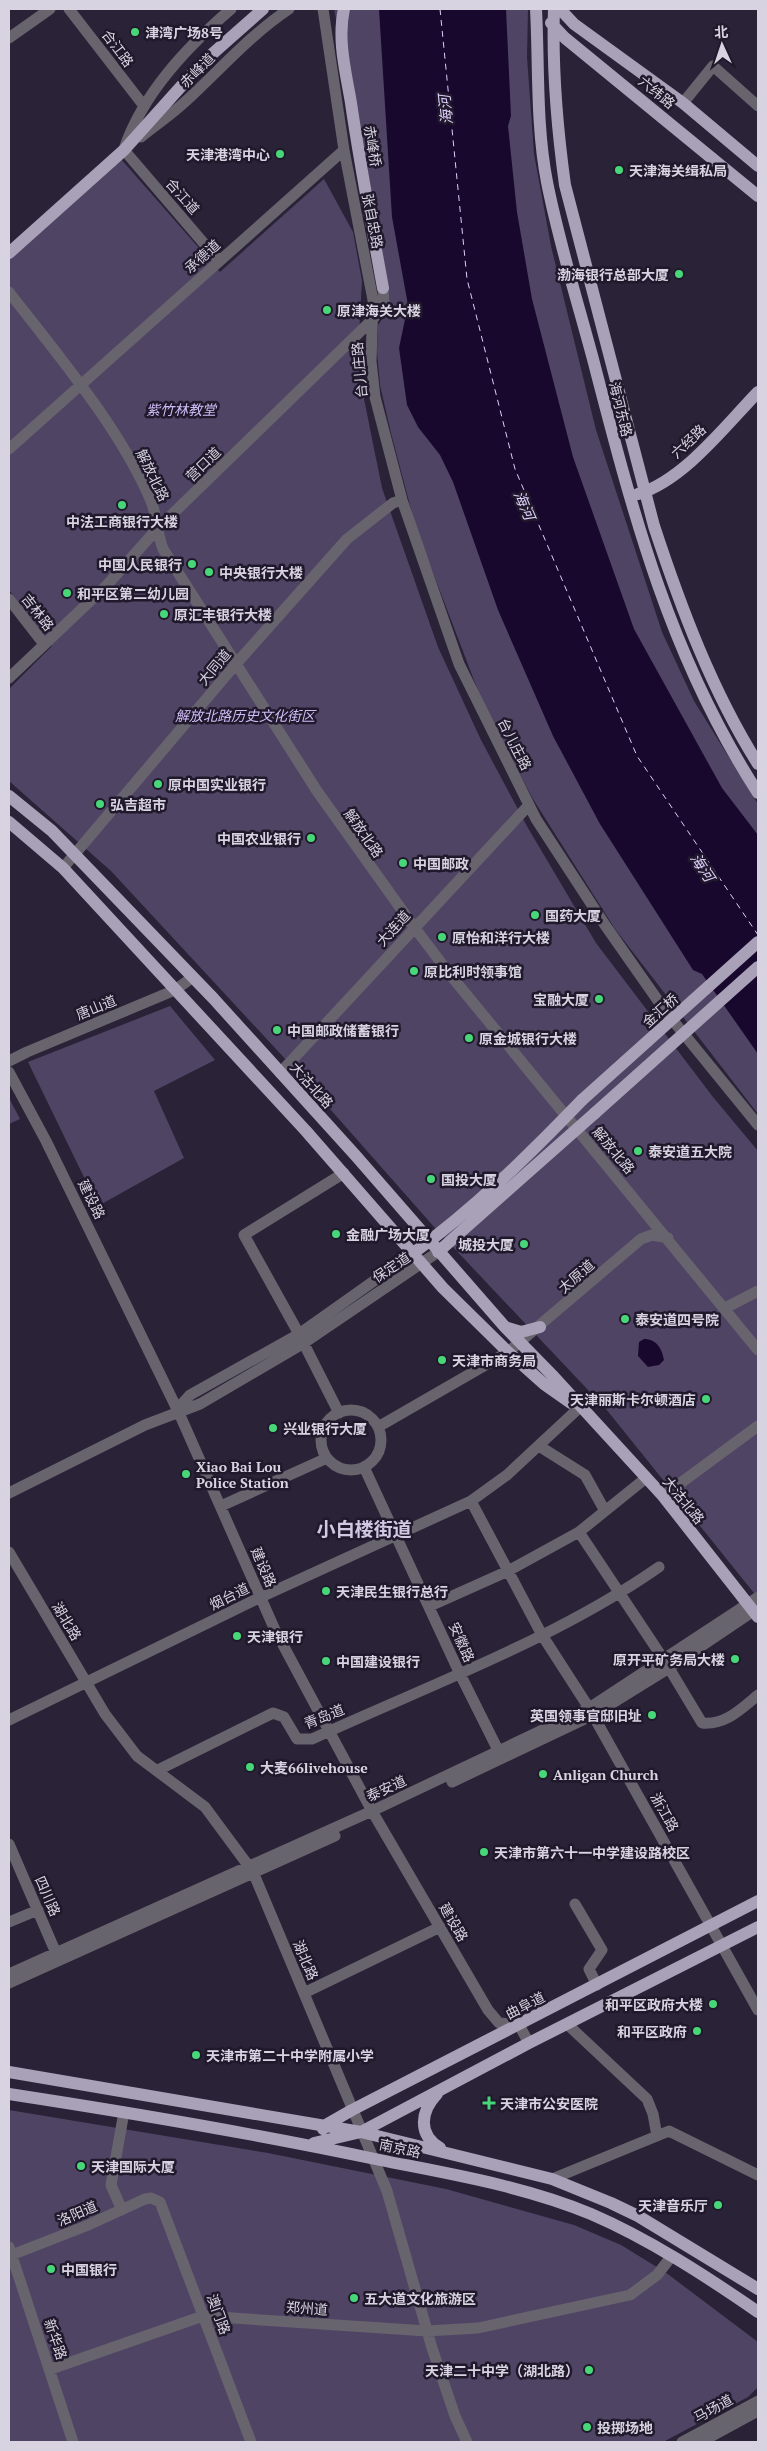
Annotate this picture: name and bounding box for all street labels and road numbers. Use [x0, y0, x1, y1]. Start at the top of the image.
street label: 合江路 [98, 26, 138, 70]
street label: 赤峰道 [175, 48, 219, 92]
street label: 六纬路 [635, 71, 679, 113]
street label: 赤峰桥 [360, 124, 386, 168]
street label: 合江道 [162, 174, 204, 218]
street label: 张自忠路 [358, 192, 388, 250]
street label: 承德道 [180, 235, 224, 277]
street label: 台儿庄路 [347, 341, 371, 399]
street label: 海河东路 [605, 380, 637, 438]
street label: 六经路 [666, 420, 710, 462]
street label: 营口道 [181, 443, 225, 485]
street label: 解放北路 [132, 446, 174, 504]
street label: 吉林路 [18, 590, 58, 634]
street label: 大同道 [193, 645, 235, 689]
street label: 台儿庄路 [494, 715, 536, 773]
street label: 解放北路 [340, 805, 388, 861]
street label: 大连道 [372, 906, 414, 950]
street label: 金汇桥 [638, 989, 682, 1031]
street label: 唐山道 [73, 990, 119, 1024]
street label: 大沽北路 [286, 1058, 338, 1112]
street label: 解放北路 [589, 1122, 639, 1178]
street label: 建设路 [74, 1176, 110, 1222]
street label: 保定道 [368, 1247, 414, 1287]
street label: 太原道 [554, 1255, 598, 1297]
street label: 大沽北路 [659, 1472, 709, 1528]
street label: 建设路 [247, 1544, 281, 1590]
street label: 烟台道 [206, 1578, 252, 1614]
street label: 湖北路 [48, 1598, 86, 1644]
street label: 安徽路 [445, 1619, 479, 1665]
street label: 青岛道 [301, 1699, 347, 1733]
street label: 泰安道 [363, 1771, 409, 1805]
street label: 浙江路 [647, 1789, 683, 1835]
street label: 四川路 [31, 1873, 65, 1919]
street label: 建设路 [435, 1899, 473, 1945]
street label: 湖北路 [289, 1937, 323, 1983]
street label: 曲阜道 [502, 1987, 548, 2023]
street label: 南京路 [377, 2134, 423, 2162]
street label: 洛阳道 [54, 2196, 100, 2230]
street label: 澳门路 [203, 2291, 235, 2337]
street label: 郑州道 [285, 2297, 329, 2319]
street label: 新华路 [40, 2316, 72, 2362]
street label: 马场道 [690, 2390, 736, 2426]

